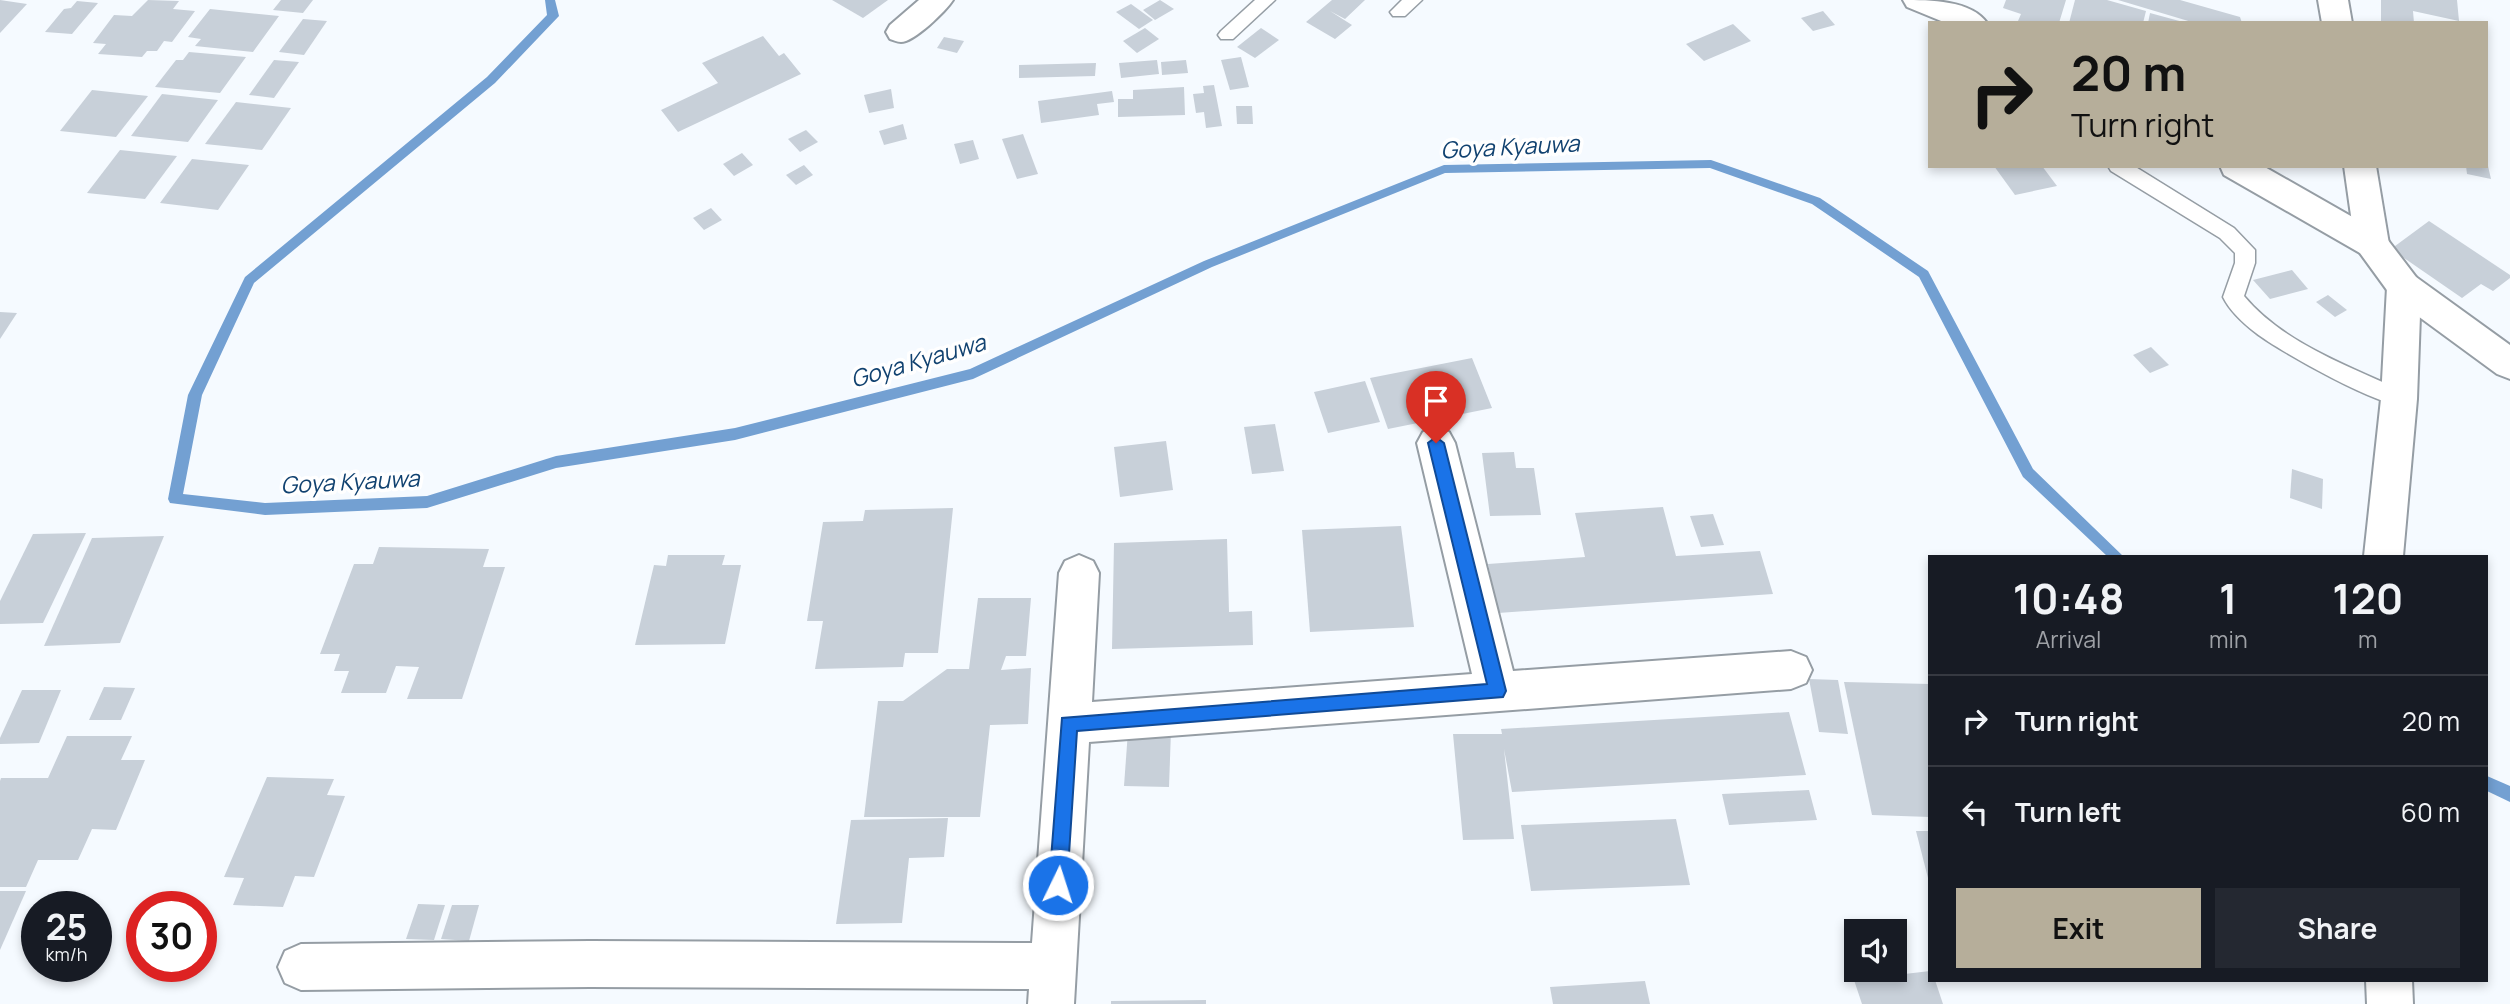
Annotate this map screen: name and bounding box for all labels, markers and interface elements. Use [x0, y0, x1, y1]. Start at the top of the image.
text: 20 m [2071, 39, 2186, 106]
icon: right [1956, 49, 2047, 140]
text: Turn right [2071, 103, 2214, 147]
water label: Goya Kyauwa [1440, 126, 1581, 166]
water label: Goya Kyauwa [847, 325, 990, 395]
pin [1406, 371, 1466, 443]
icon: arrive [1417, 382, 1455, 420]
water label: Goya Kyauwa [280, 461, 421, 501]
text: 10:48 [2013, 569, 2124, 627]
text: 1 [2219, 569, 2238, 627]
text: 120 [2332, 569, 2403, 627]
text: Arrival [2036, 623, 2101, 655]
text: min [2209, 623, 2248, 655]
text: m [2358, 623, 2378, 655]
icon: right [1956, 702, 1994, 740]
text: Turn right [2015, 703, 2139, 739]
text: 20 m [2402, 703, 2460, 739]
icon: left [1956, 793, 1994, 831]
text: Turn left [2015, 794, 2122, 830]
text: 60 m [2401, 794, 2460, 830]
position arrow [1021, 848, 1095, 922]
button: Exit [1956, 888, 2201, 968]
button: Share [2215, 888, 2460, 968]
speed limit sign: 30 [126, 891, 217, 982]
text: 25 [46, 903, 87, 951]
map controls [1844, 919, 1907, 982]
button: sound [1844, 919, 1907, 982]
text: km/h [46, 942, 87, 966]

